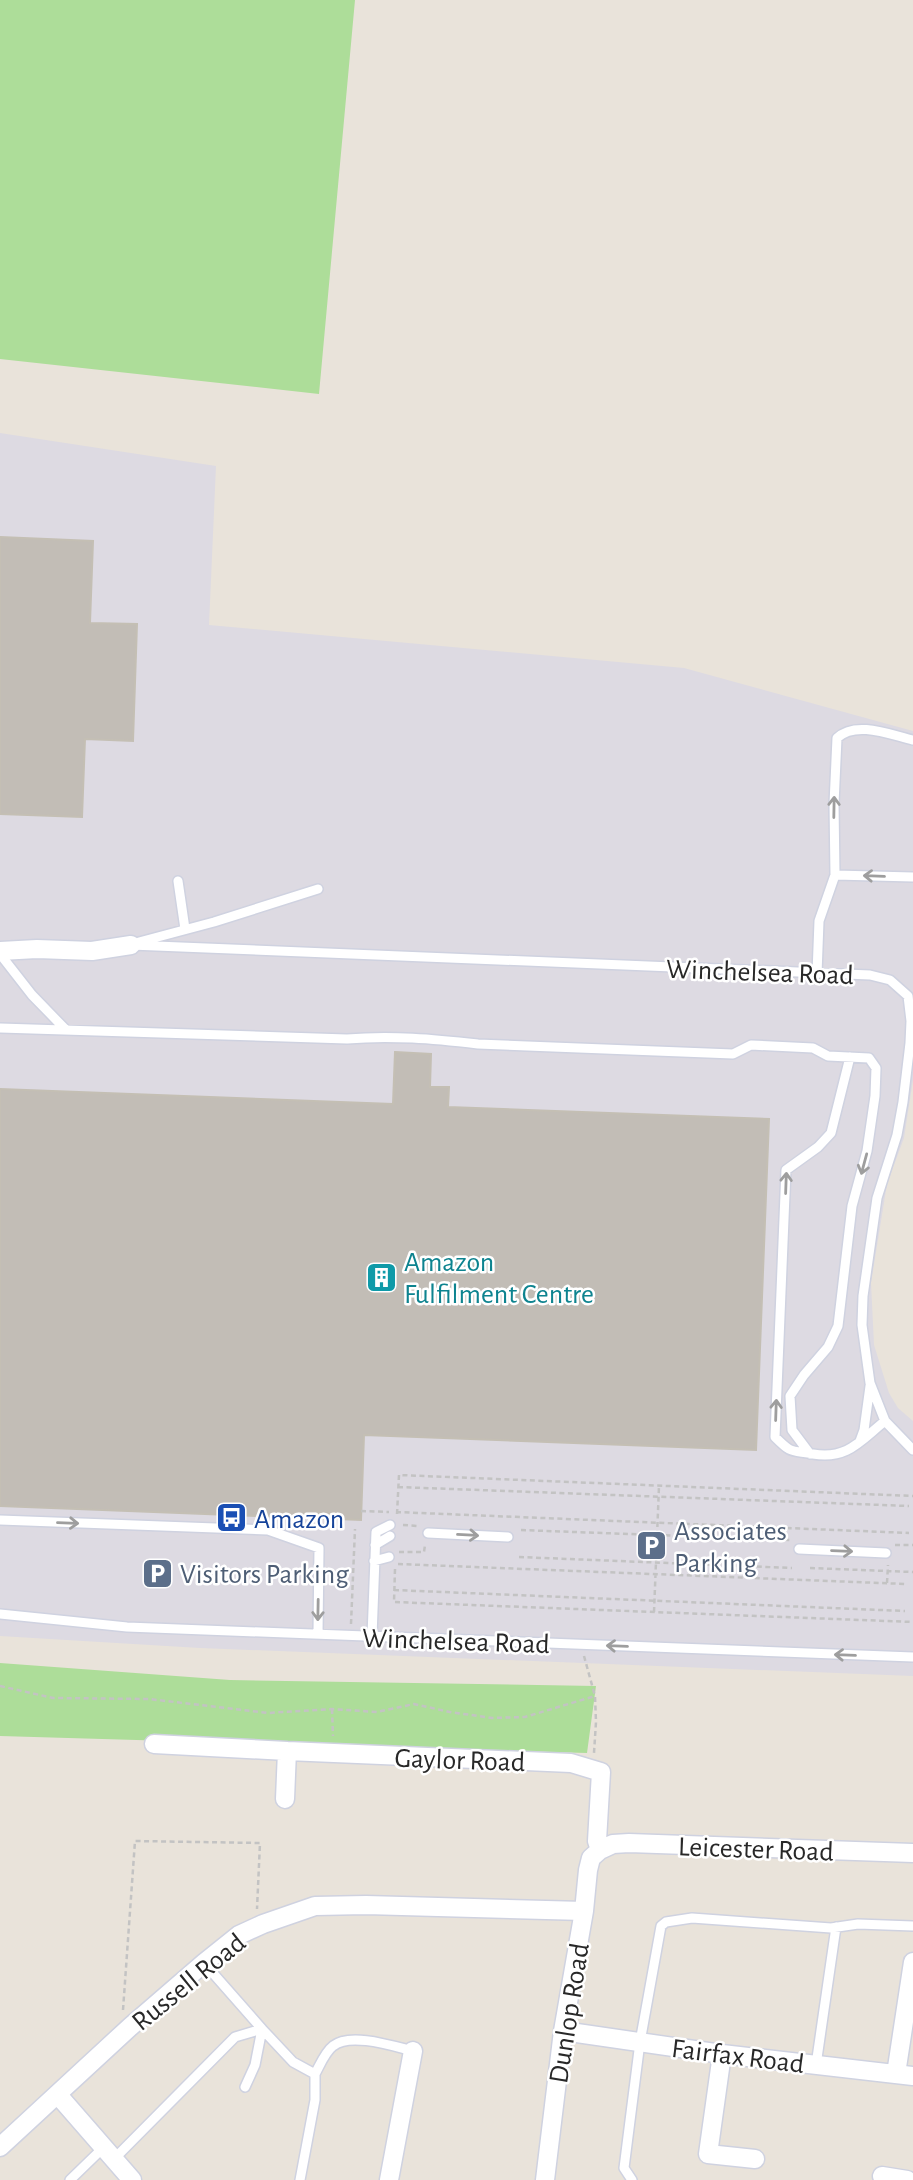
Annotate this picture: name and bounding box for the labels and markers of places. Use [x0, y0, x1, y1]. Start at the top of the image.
place label: Amazon Fulfilment Centre [404, 1249, 594, 1309]
building icon: Amazon Fulfilment Centre [364, 1260, 398, 1294]
bus stop icon: Amazon [214, 1501, 248, 1535]
place label: Amazon [254, 1506, 344, 1534]
place label: Associates Parking [674, 1518, 787, 1578]
parking icon: Associates Parking [634, 1529, 668, 1563]
parking icon: Visitors Parking [140, 1556, 174, 1590]
place label: Visitors Parking [180, 1561, 349, 1589]

